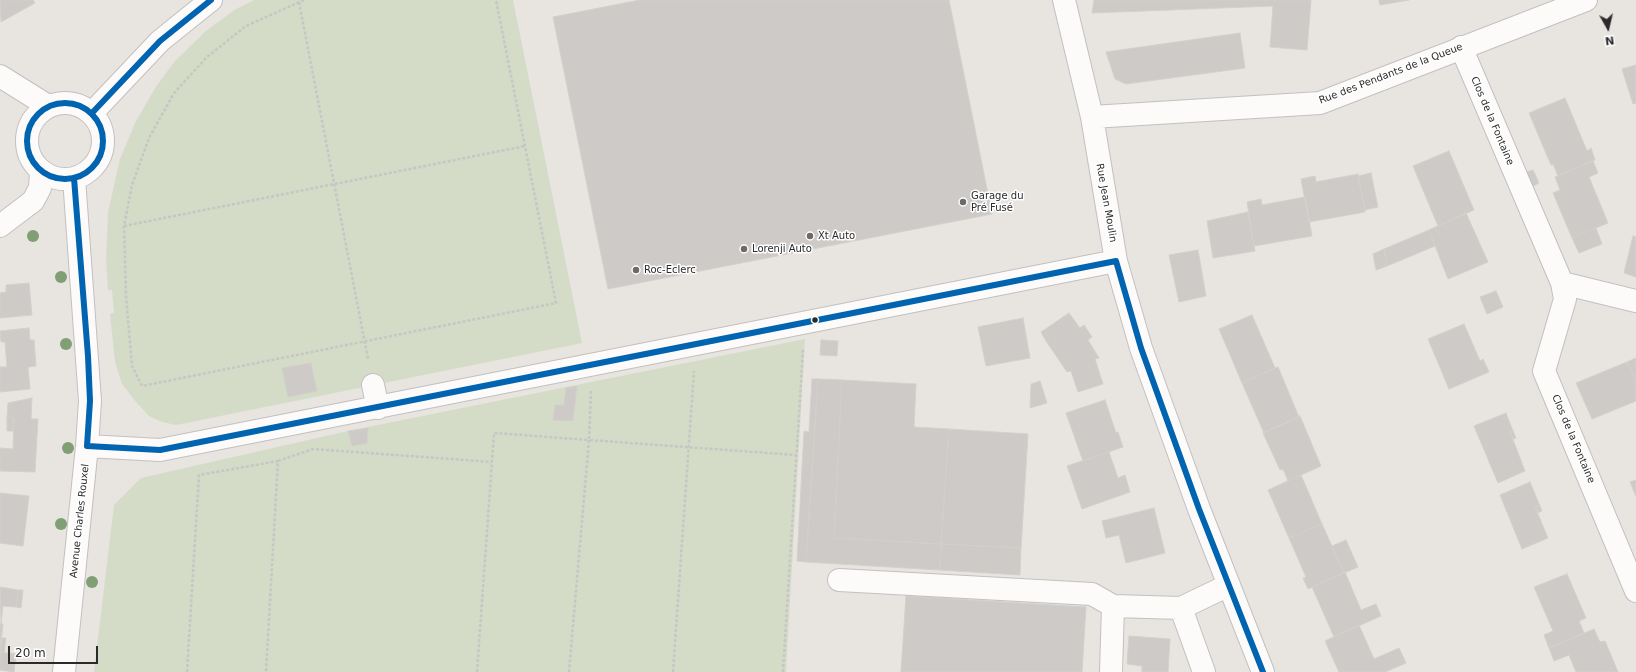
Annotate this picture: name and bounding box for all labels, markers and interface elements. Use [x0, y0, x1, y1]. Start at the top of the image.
north arrow [1588, 8, 1628, 48]
text: N [1604, 33, 1615, 47]
street label: Rue des Pendants de la Queue [1317, 41, 1465, 107]
street label: Clos de la Fontaine [1468, 75, 1516, 167]
street label: Rue Jean Moulin [1093, 163, 1119, 243]
place label: Garage du Pré Fusé [971, 190, 1023, 214]
marker: Garage du Pré Fusé [958, 197, 968, 207]
place label: Xt Auto [818, 230, 855, 242]
marker: Xt Auto [805, 231, 815, 241]
place label: Lorenji Auto [752, 243, 812, 255]
marker: Lorenji Auto [739, 244, 749, 254]
place label: Roc-Eclerc [644, 264, 696, 276]
marker: Roc-Eclerc [631, 265, 641, 275]
unlabelled marker [810, 315, 820, 325]
street label: Clos de la Fontaine [1549, 393, 1597, 485]
street label: Avenue Charles Rouxel [68, 463, 92, 579]
scale bar [10, 638, 100, 664]
text: 20 m [15, 646, 46, 660]

